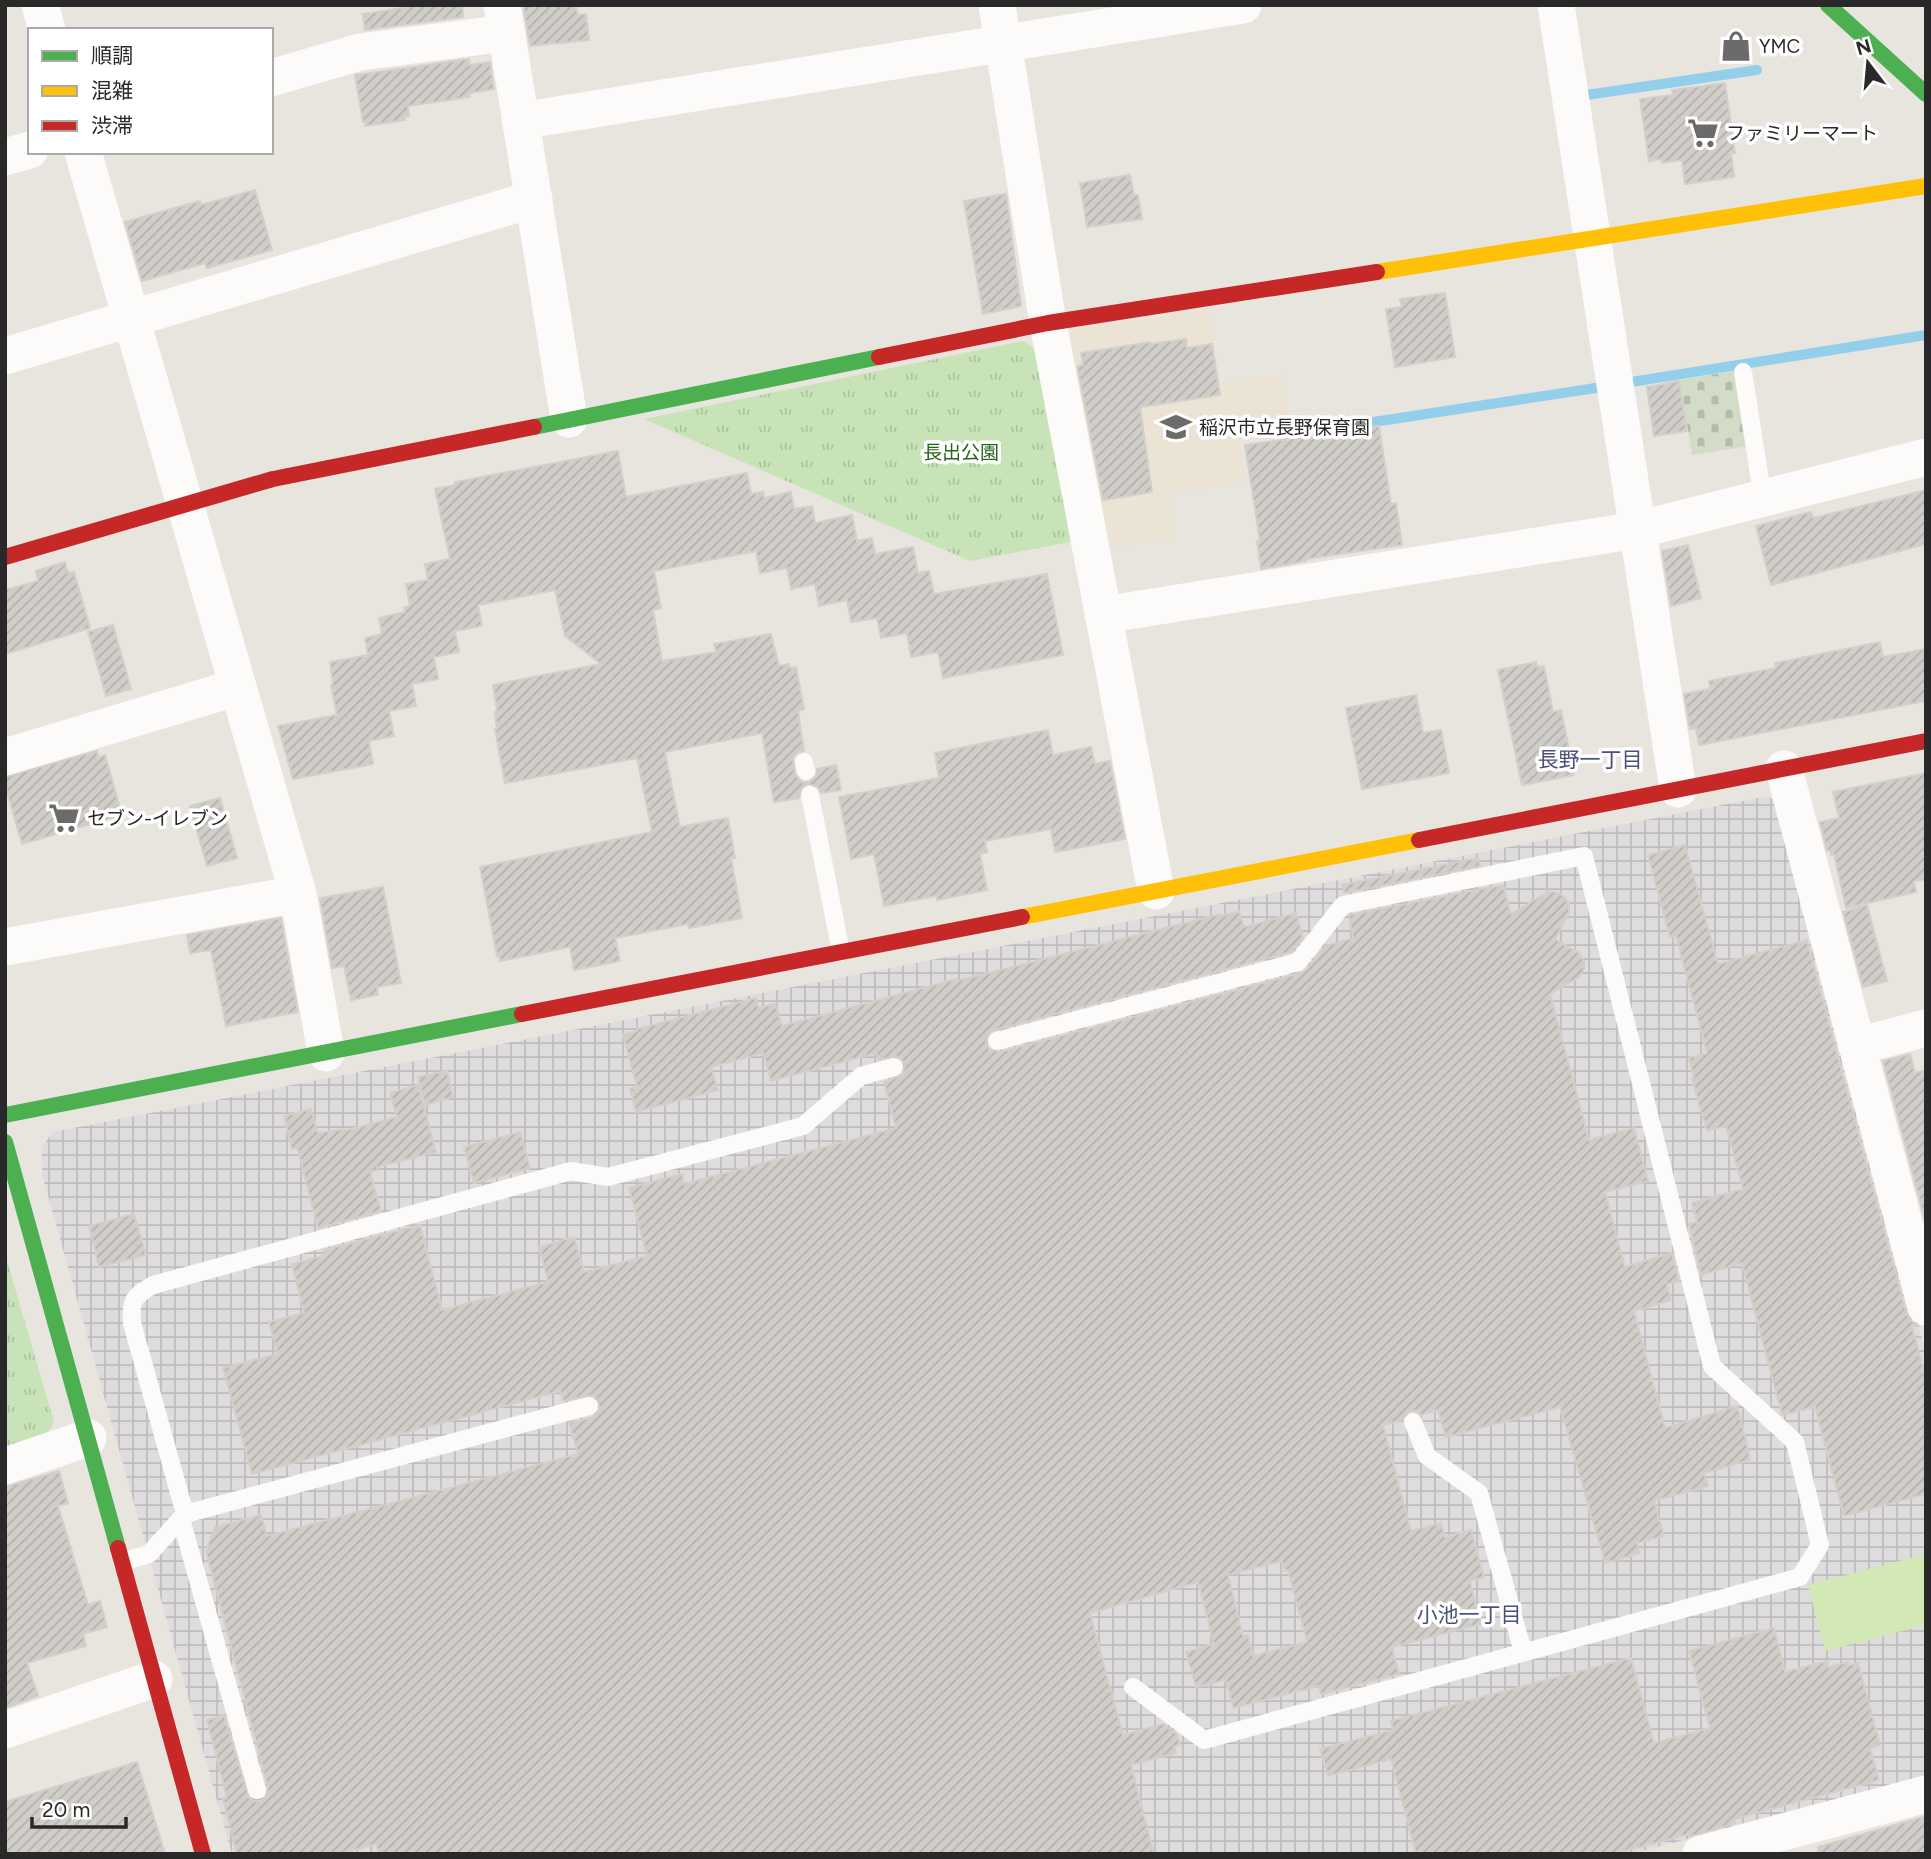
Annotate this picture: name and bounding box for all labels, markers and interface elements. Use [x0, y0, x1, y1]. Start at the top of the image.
legend [28, 28, 273, 154]
north arrow [1833, 28, 1903, 98]
shop icon: YMC [1719, 29, 1753, 63]
text: N [1853, 34, 1874, 60]
place label: YMC [1759, 35, 1801, 58]
text: 順調 [91, 43, 133, 68]
text: 混雑 [91, 78, 133, 103]
text: 渋滞 [91, 113, 133, 138]
supermarket icon: ファミリーマート [1686, 116, 1720, 150]
place label: ファミリーマート [1726, 122, 1878, 145]
school or university icon: 稲沢市立長野保育園 [1159, 410, 1193, 444]
place label: 稲沢市立長野保育園 [1199, 416, 1370, 439]
park label: 長出公園 [923, 441, 999, 464]
district label: 長野一丁目 [1538, 747, 1643, 772]
supermarket icon: セブン-イレブン [47, 801, 81, 835]
place label: セブン-イレブン [87, 807, 228, 830]
district label: 小池一丁目 [1417, 1602, 1522, 1627]
scale bar [32, 1786, 126, 1830]
text: 20 m [42, 1797, 90, 1822]

